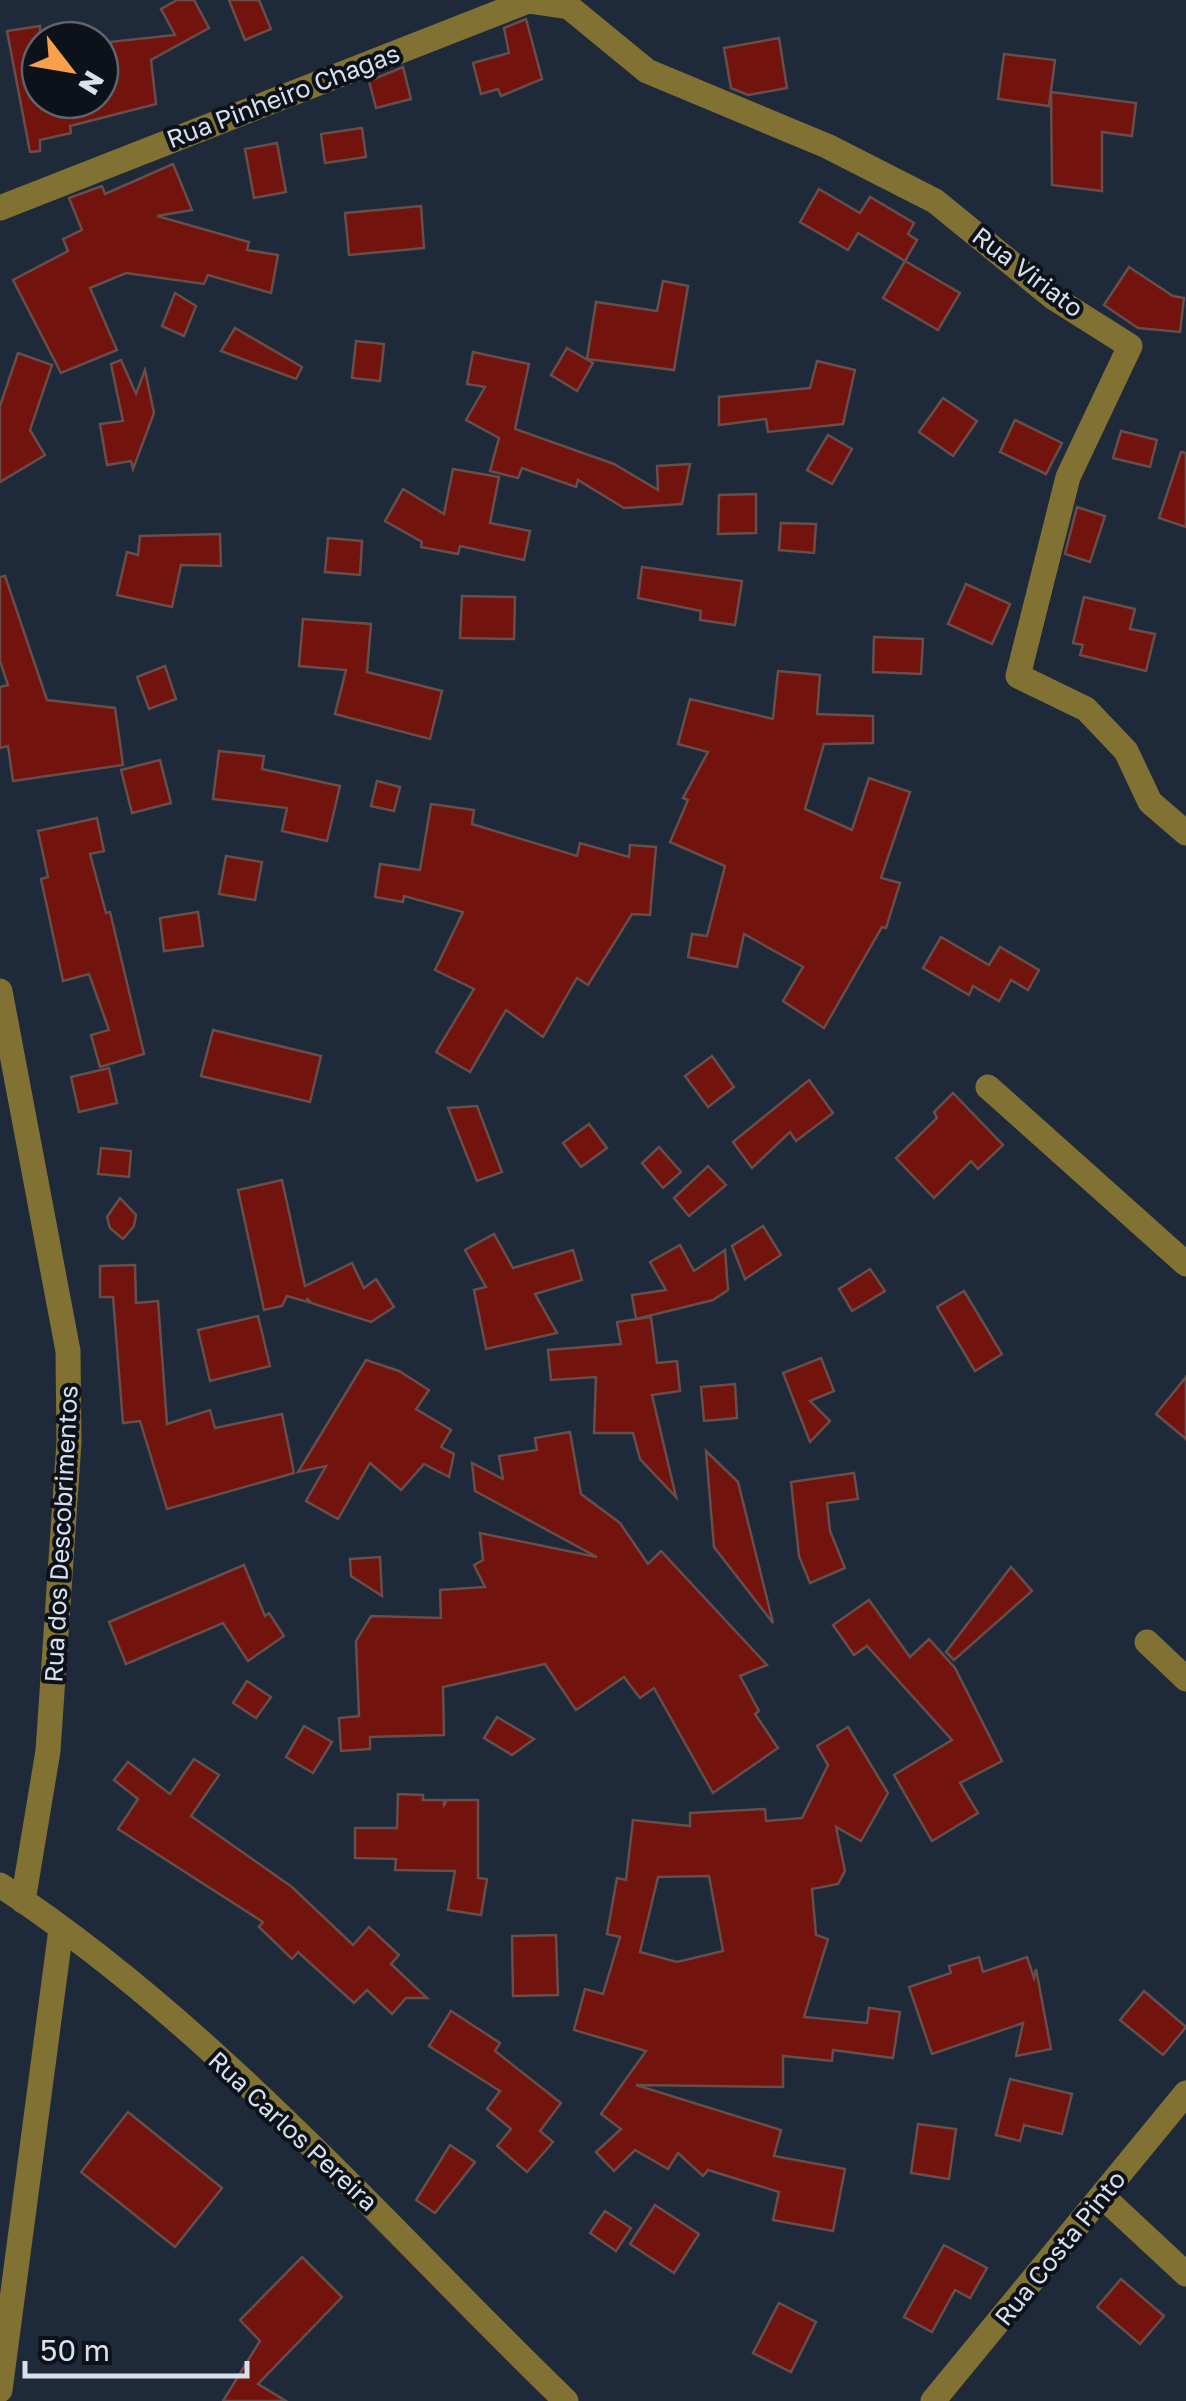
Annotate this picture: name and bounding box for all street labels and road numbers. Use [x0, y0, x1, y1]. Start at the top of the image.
street label: Rua Pinheiro Chagas [162, 37, 404, 154]
street label: Rua Viriato [967, 220, 1090, 323]
street label: Rua dos Descobrimentos [37, 1385, 84, 1683]
street label: Rua Carlos Pereira [202, 2044, 384, 2217]
street label: Rua Costa Pinto [988, 2164, 1132, 2332]

